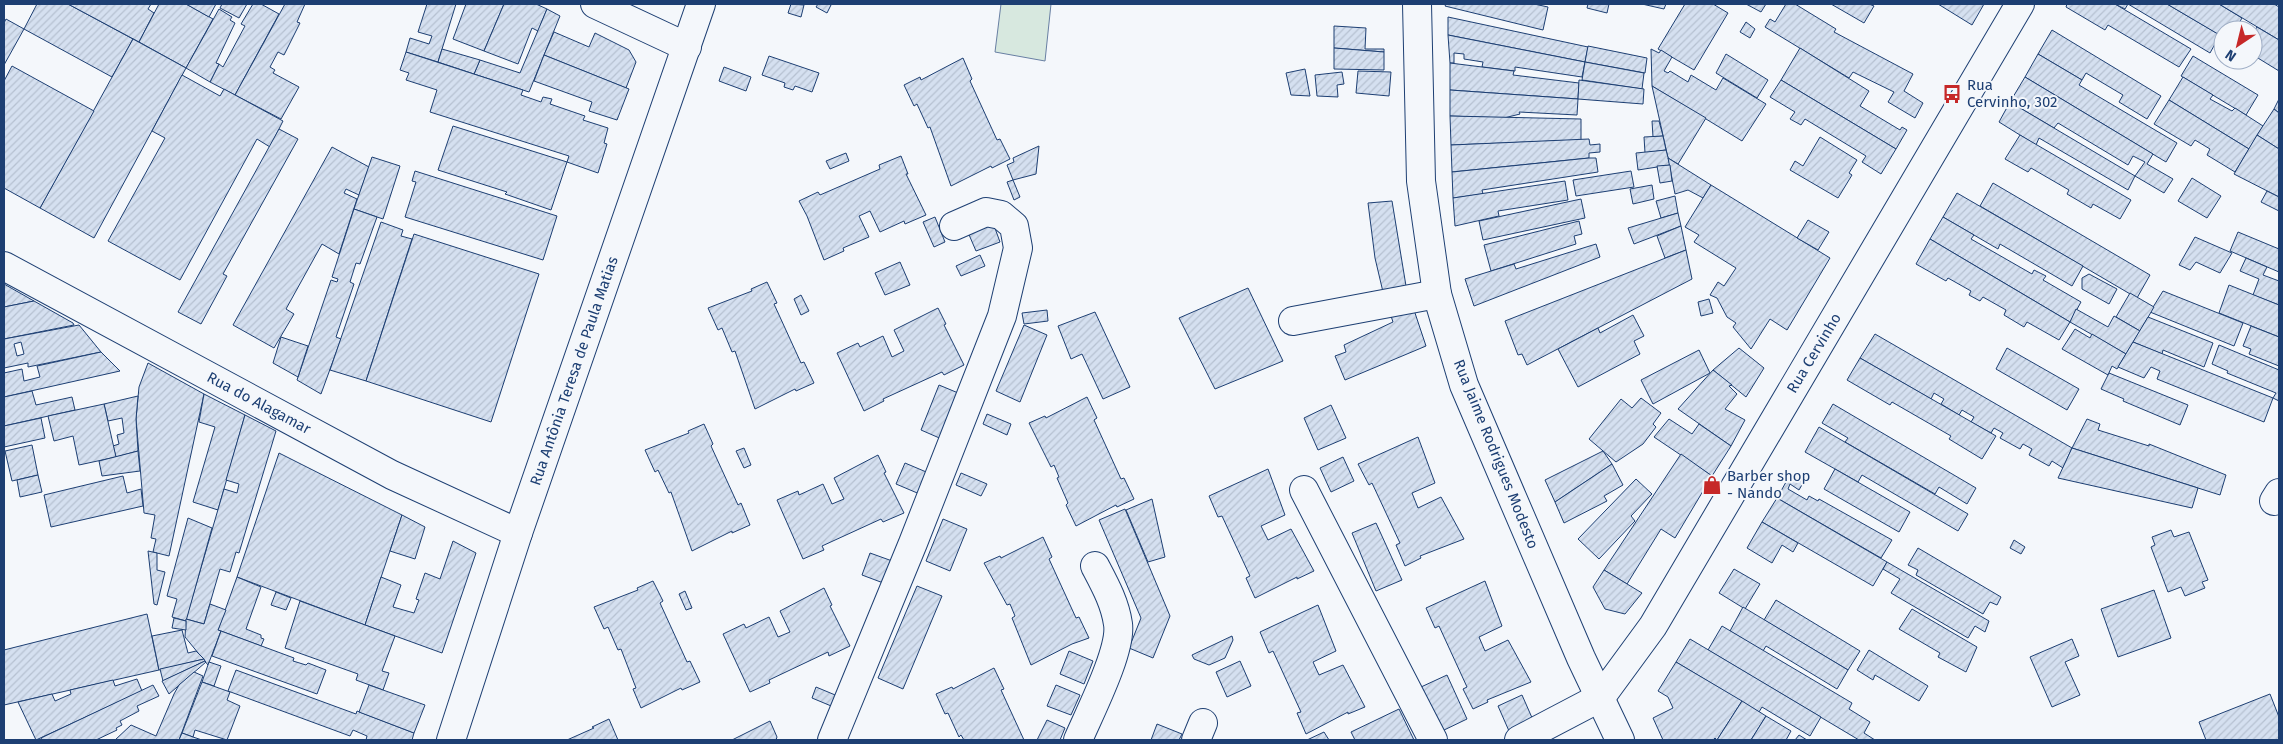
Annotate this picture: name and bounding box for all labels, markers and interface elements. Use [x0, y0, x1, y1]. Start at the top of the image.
north arrow [2213, 20, 2263, 70]
text: N [2222, 46, 2240, 65]
place label: Rua Cervinho, 302 [1967, 76, 2058, 111]
bus stop icon: Rua Cervinho, 302 [1941, 83, 1963, 105]
street label: Rua Antônia Teresa de Paula Matias [526, 254, 622, 488]
street label: Rua Cervinho [1783, 310, 1845, 396]
street label: Rua Jaime Rodrigues Modesto [1450, 357, 1542, 551]
street label: Rua do Alagamar [204, 368, 314, 438]
place label: Barber shop - Nando [1727, 467, 1810, 502]
shop icon: Barber shop - Nando [1701, 474, 1723, 496]

